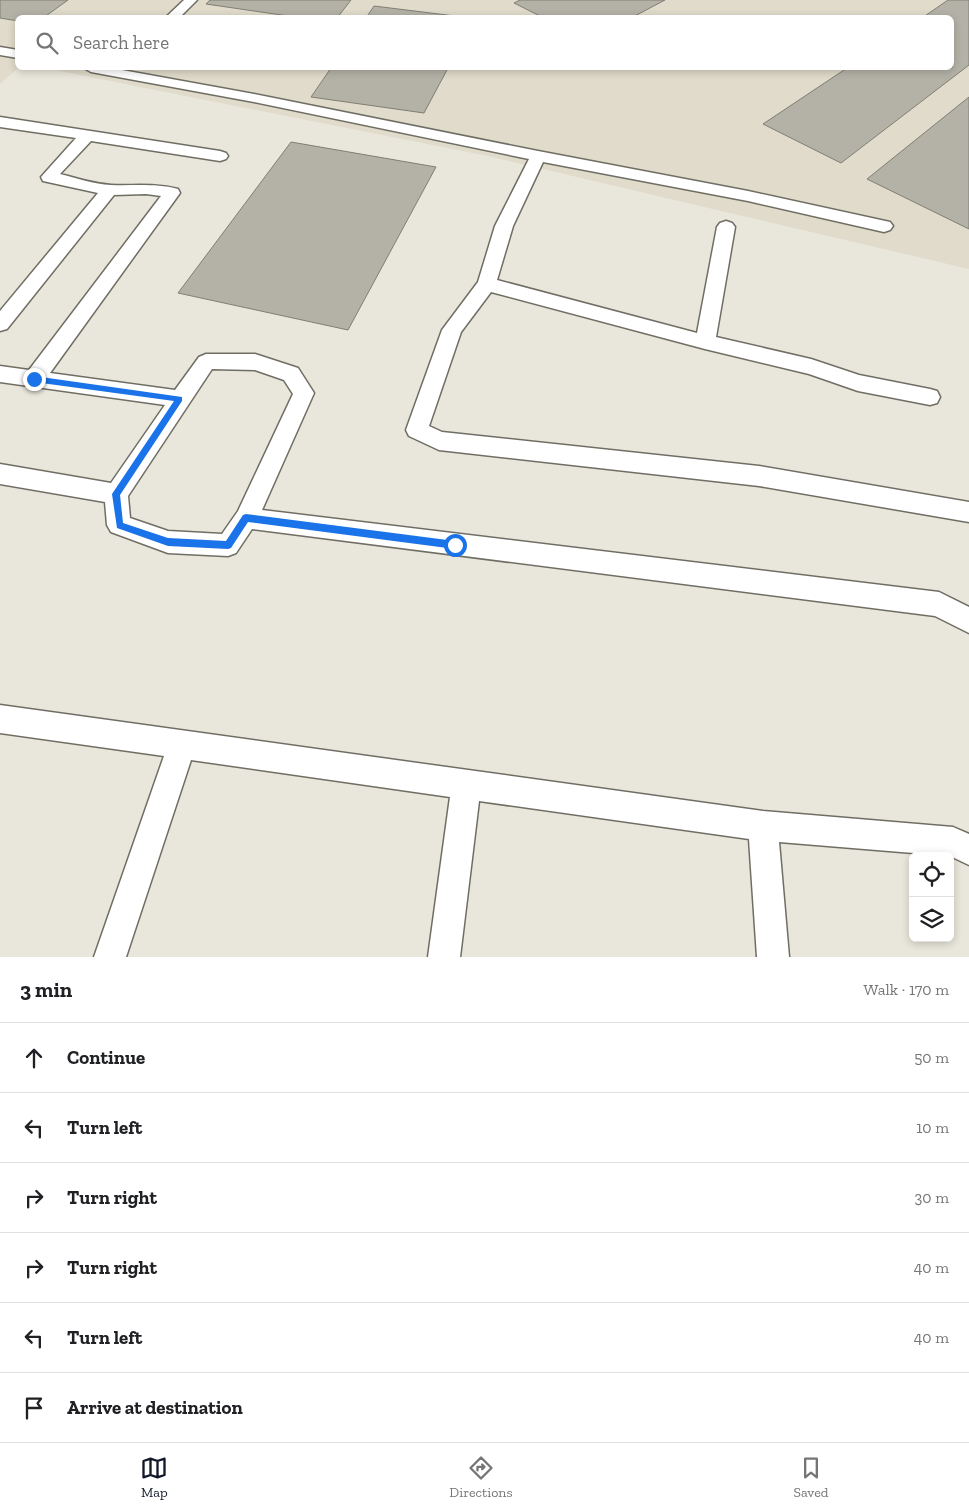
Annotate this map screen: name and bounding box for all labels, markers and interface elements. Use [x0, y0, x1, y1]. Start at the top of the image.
search box [15, 15, 954, 70]
icon: search [33, 29, 61, 57]
text: Search here [73, 31, 169, 54]
route end [23, 368, 46, 391]
route start [444, 534, 467, 557]
map controls [909, 852, 954, 942]
button: locate [909, 852, 954, 897]
button: layers [909, 897, 954, 942]
text: 3 min [20, 977, 72, 1002]
text: Walk · 170 m [864, 980, 949, 999]
icon: ahead [20, 1044, 48, 1072]
text: Continue [67, 1046, 145, 1069]
text: 50 m [914, 1048, 949, 1067]
icon: left [20, 1114, 48, 1142]
text: Turn left [67, 1116, 142, 1139]
text: 10 m [916, 1118, 949, 1137]
icon: right [20, 1184, 48, 1212]
text: Turn right [67, 1186, 157, 1209]
text: 30 m [915, 1188, 949, 1207]
icon: right [20, 1254, 48, 1282]
text: Turn right [67, 1256, 157, 1279]
text: 40 m [914, 1258, 949, 1277]
icon: left [20, 1324, 48, 1352]
text: Turn left [67, 1326, 142, 1349]
text: 40 m [914, 1328, 949, 1347]
icon: arrive [20, 1394, 48, 1422]
text: Arrive at destination [67, 1396, 243, 1419]
tab: Map [140, 1454, 168, 1501]
tab: Directions [449, 1454, 513, 1501]
tab: Saved [793, 1454, 829, 1501]

